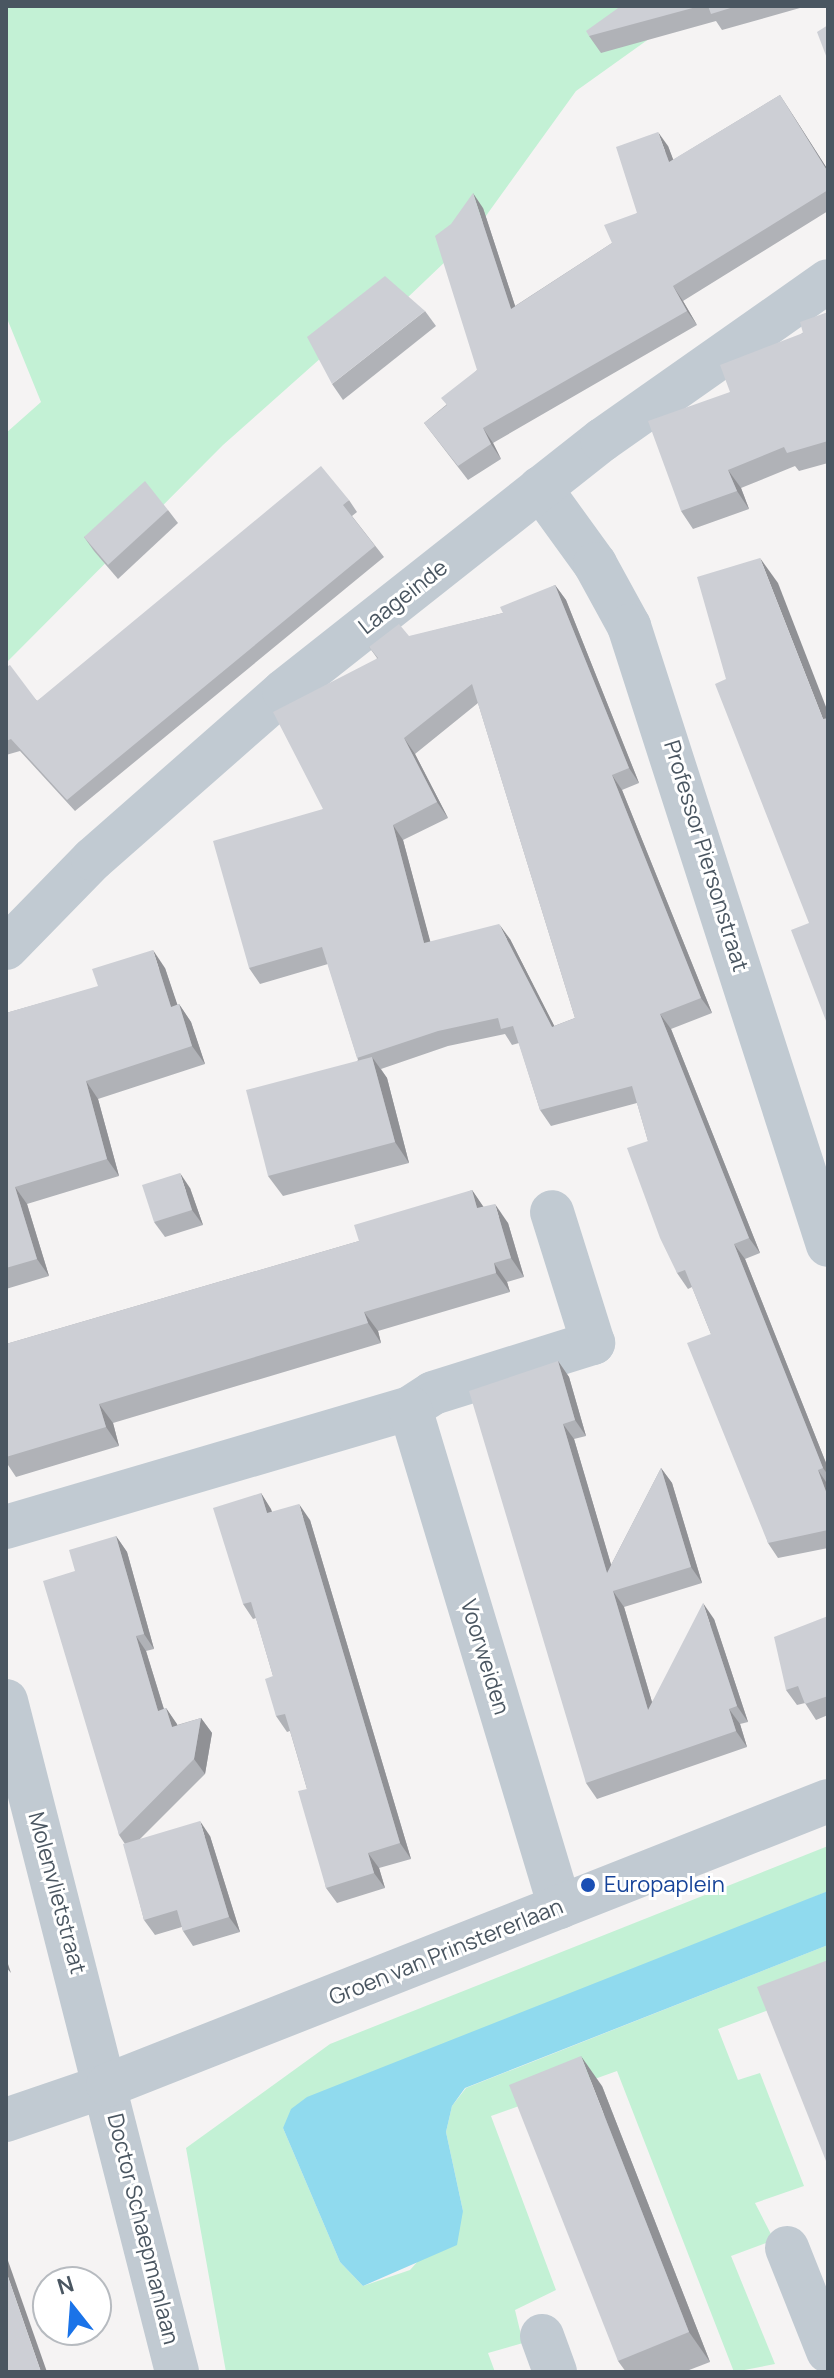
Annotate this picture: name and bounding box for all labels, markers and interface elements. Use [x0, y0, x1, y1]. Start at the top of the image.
street label: Laageinde [353, 554, 453, 640]
street label: Professor Piersonstraat [658, 737, 754, 975]
street label: Voorweiden [455, 1596, 515, 1718]
street label: Molenvlietstraat [23, 1809, 91, 1977]
place label: Europaplein [604, 1872, 725, 1898]
marker: Europaplein [579, 1876, 597, 1894]
street label: Groen van Prinstererlaan [325, 1893, 567, 2011]
street label: Doctor Schaepmanlaan [102, 2111, 184, 2347]
north arrow [32, 2266, 112, 2346]
text: N [54, 2268, 77, 2302]

